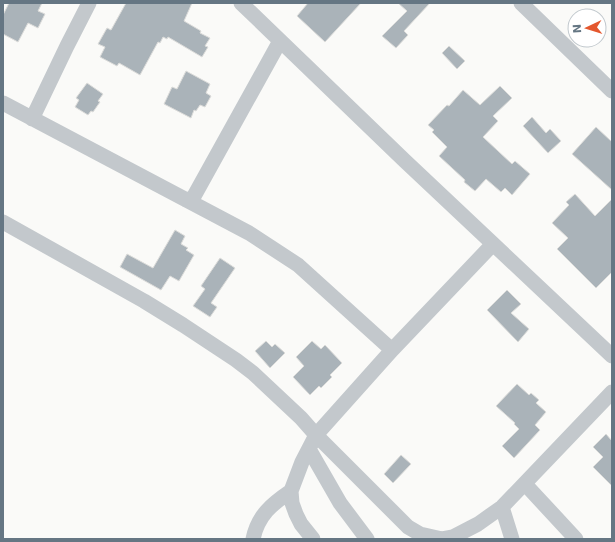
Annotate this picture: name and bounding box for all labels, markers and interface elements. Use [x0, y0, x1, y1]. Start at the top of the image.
north arrow [567, 8, 607, 48]
text: N [571, 24, 584, 34]

